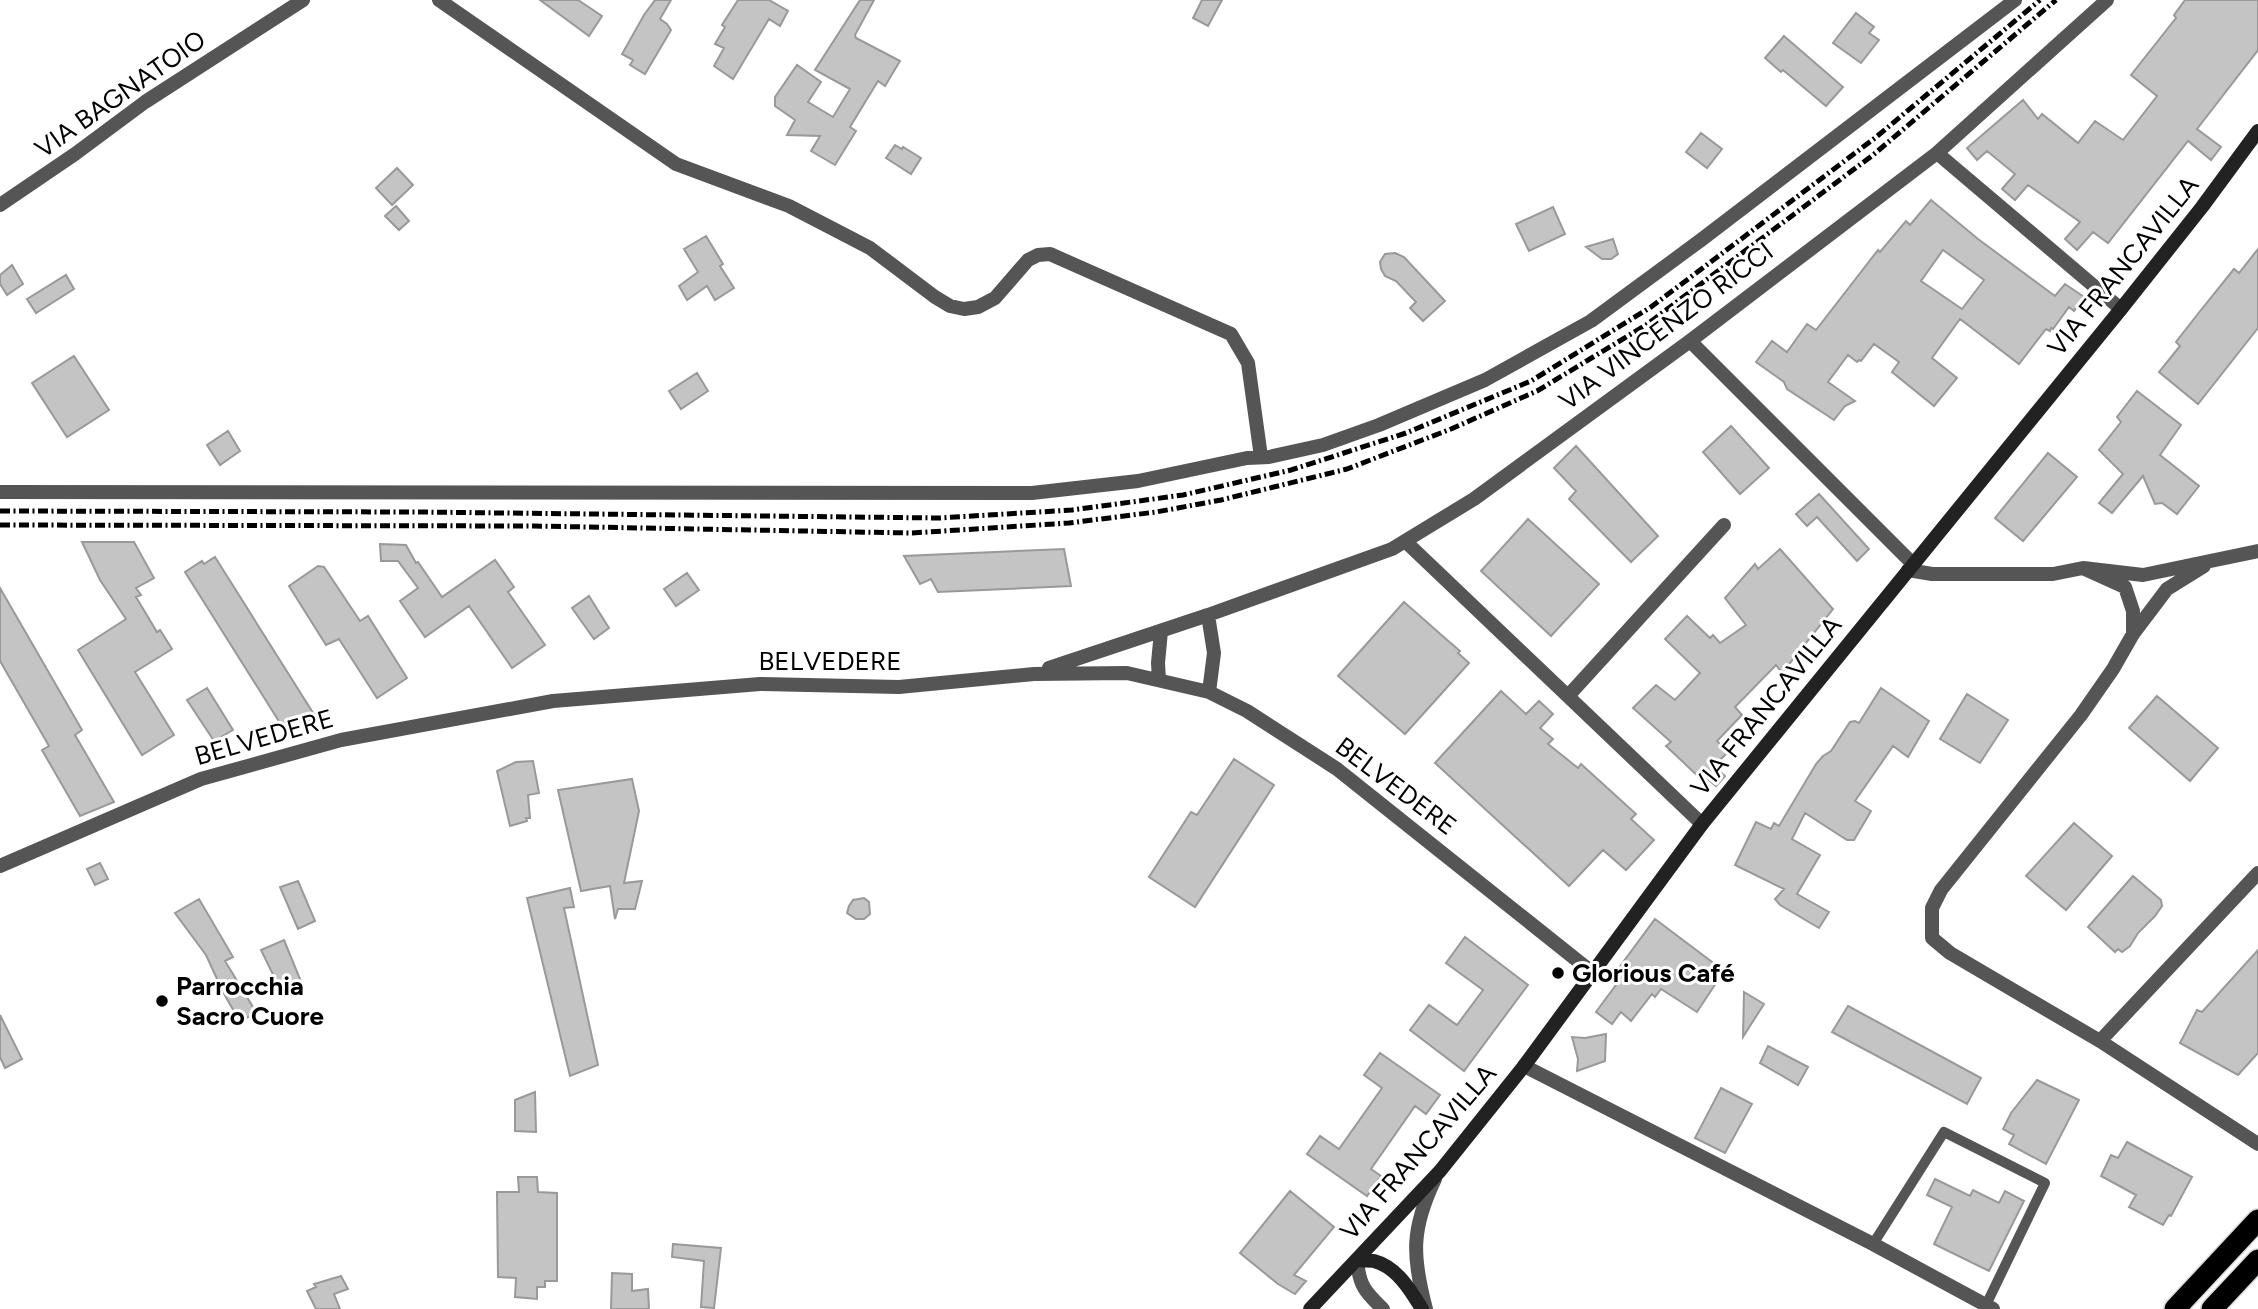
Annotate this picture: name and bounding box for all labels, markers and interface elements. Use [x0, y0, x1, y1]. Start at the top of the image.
street label: VIA BAGNATOIO [29, 23, 211, 165]
street label: VIA FRANCAVILLA [2041, 169, 2206, 362]
street label: VIA VINCENZO RICCI [1553, 235, 1779, 417]
street label: VIA FRANCAVILLA [1684, 609, 1849, 802]
street label: BELVEDERE [758, 645, 902, 677]
street label: BELVEDERE [191, 702, 337, 772]
street label: BELVEDERE [1329, 730, 1463, 842]
place label: Glorious Café [1572, 957, 1735, 989]
marker: Glorious Café [1550, 965, 1566, 981]
place label: Parrocchia Sacro Cuore [176, 970, 324, 1032]
marker: Parrocchia Sacro Cuore [154, 993, 170, 1009]
street label: VIA FRANCAVILLA [1333, 1057, 1503, 1246]

